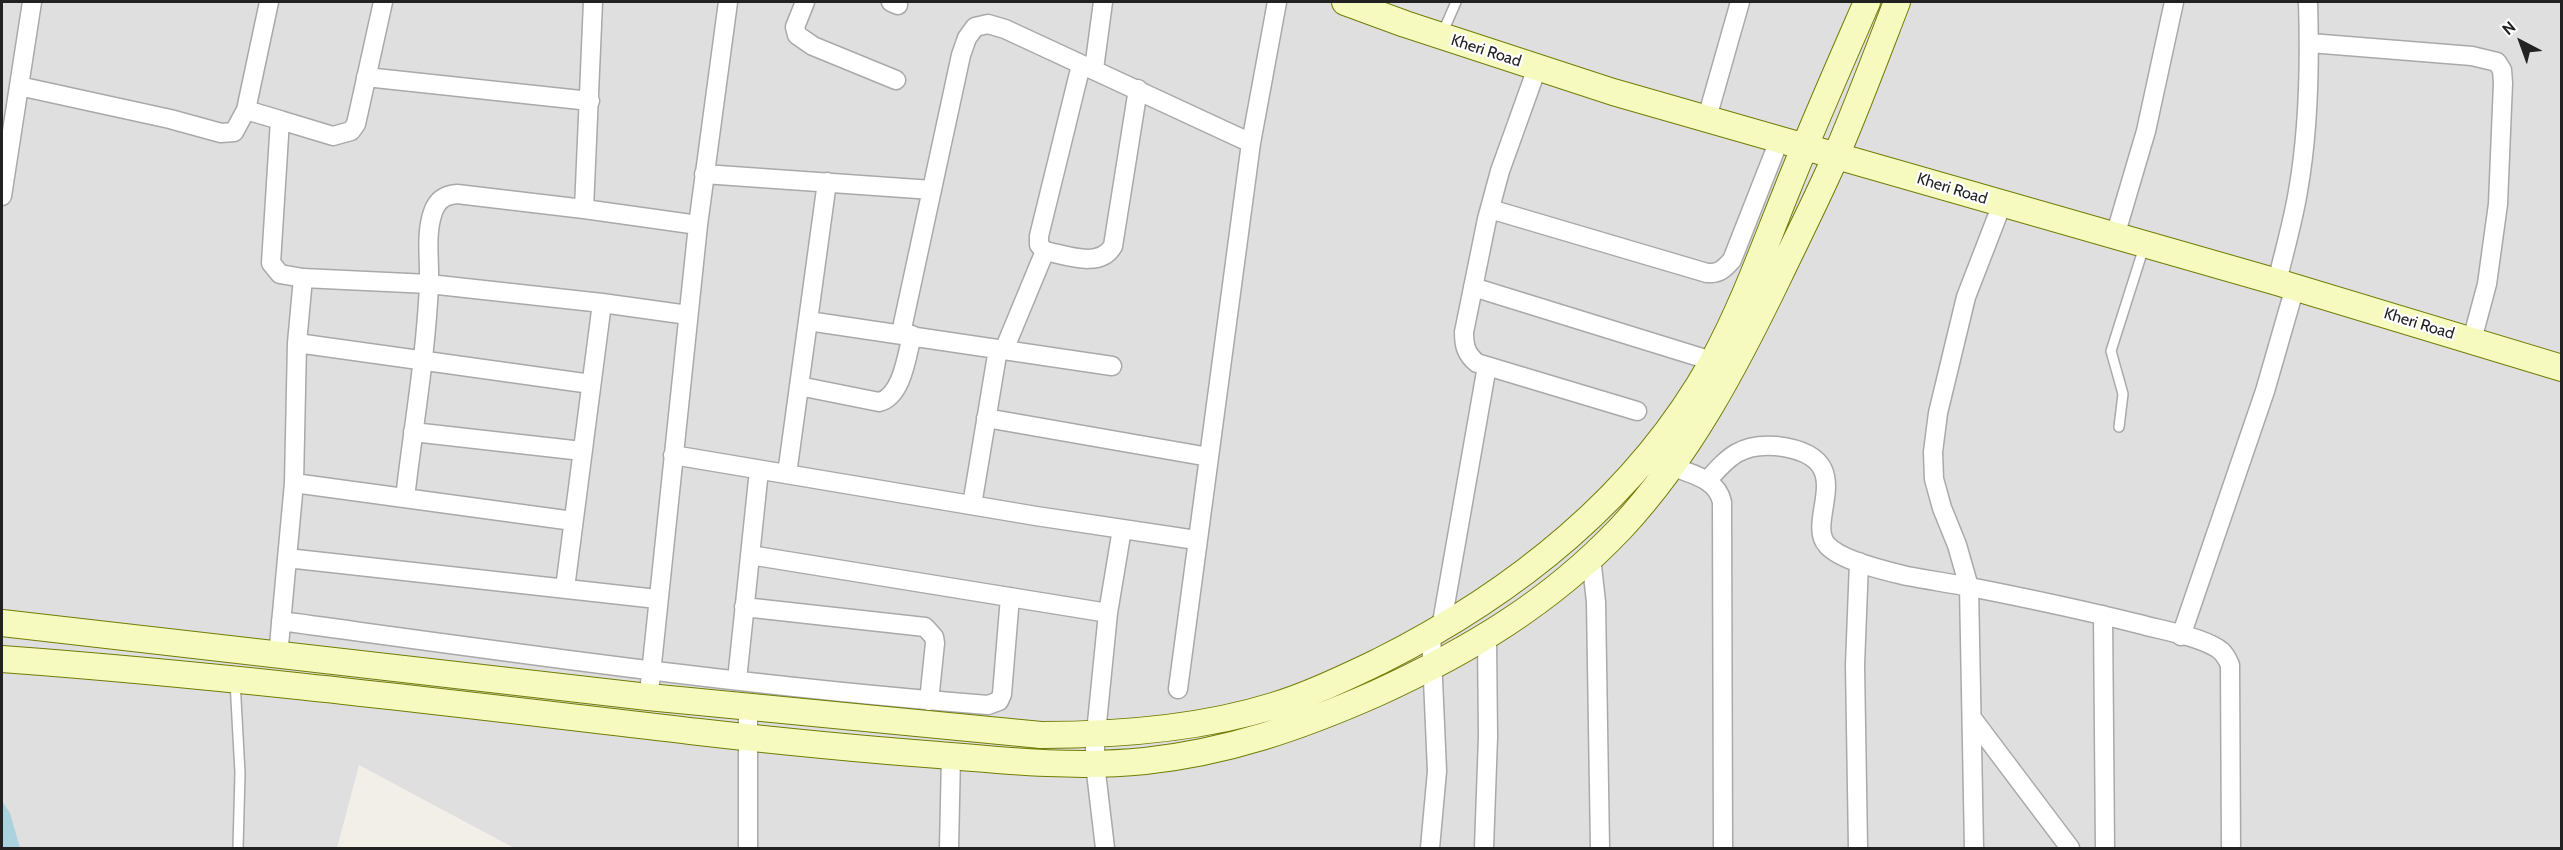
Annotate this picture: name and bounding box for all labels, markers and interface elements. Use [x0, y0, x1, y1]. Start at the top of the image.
north arrow [2491, 12, 2551, 72]
text: N [2498, 17, 2519, 39]
street label: Kheri Road [1448, 31, 1524, 71]
street label: Kheri Road [1914, 169, 1990, 209]
street label: Kheri Road [2381, 304, 2457, 344]

